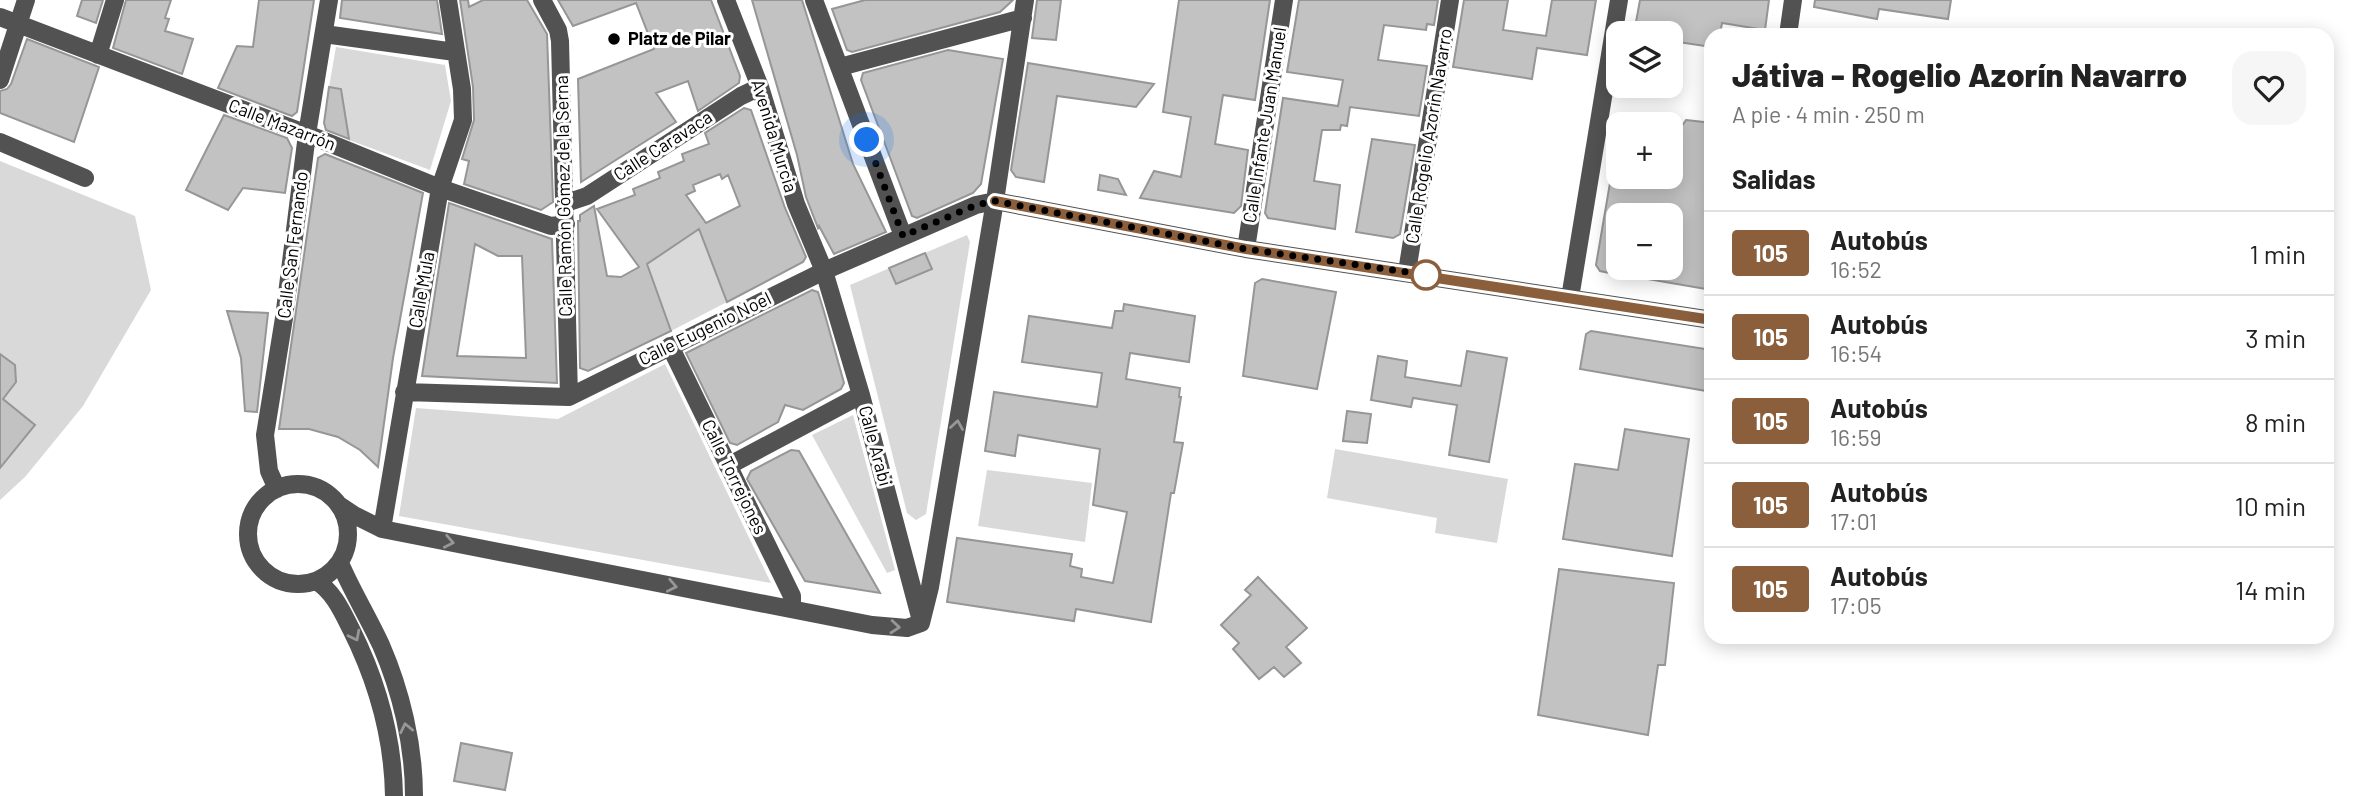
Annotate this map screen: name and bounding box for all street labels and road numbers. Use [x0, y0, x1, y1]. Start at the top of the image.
street label: Calle Infante Juan Manuel [1238, 25, 1290, 224]
street label: Calle Rogelio Azorín Navarro [1400, 27, 1456, 245]
street label: Calle Ramón Gómez de la Serna [550, 75, 576, 317]
street label: Avenida Murcia [747, 76, 803, 195]
street label: Calle Mazarrón [226, 94, 339, 155]
street label: Calle Caravaca [609, 105, 716, 185]
street label: Calle San Fernando [272, 170, 312, 320]
street label: Calle Mula [403, 250, 439, 330]
street label: Calle Eugenio Noel [635, 287, 774, 370]
street label: Calle Arabi [855, 403, 897, 488]
street label: Calle Torrejones [698, 416, 772, 537]

